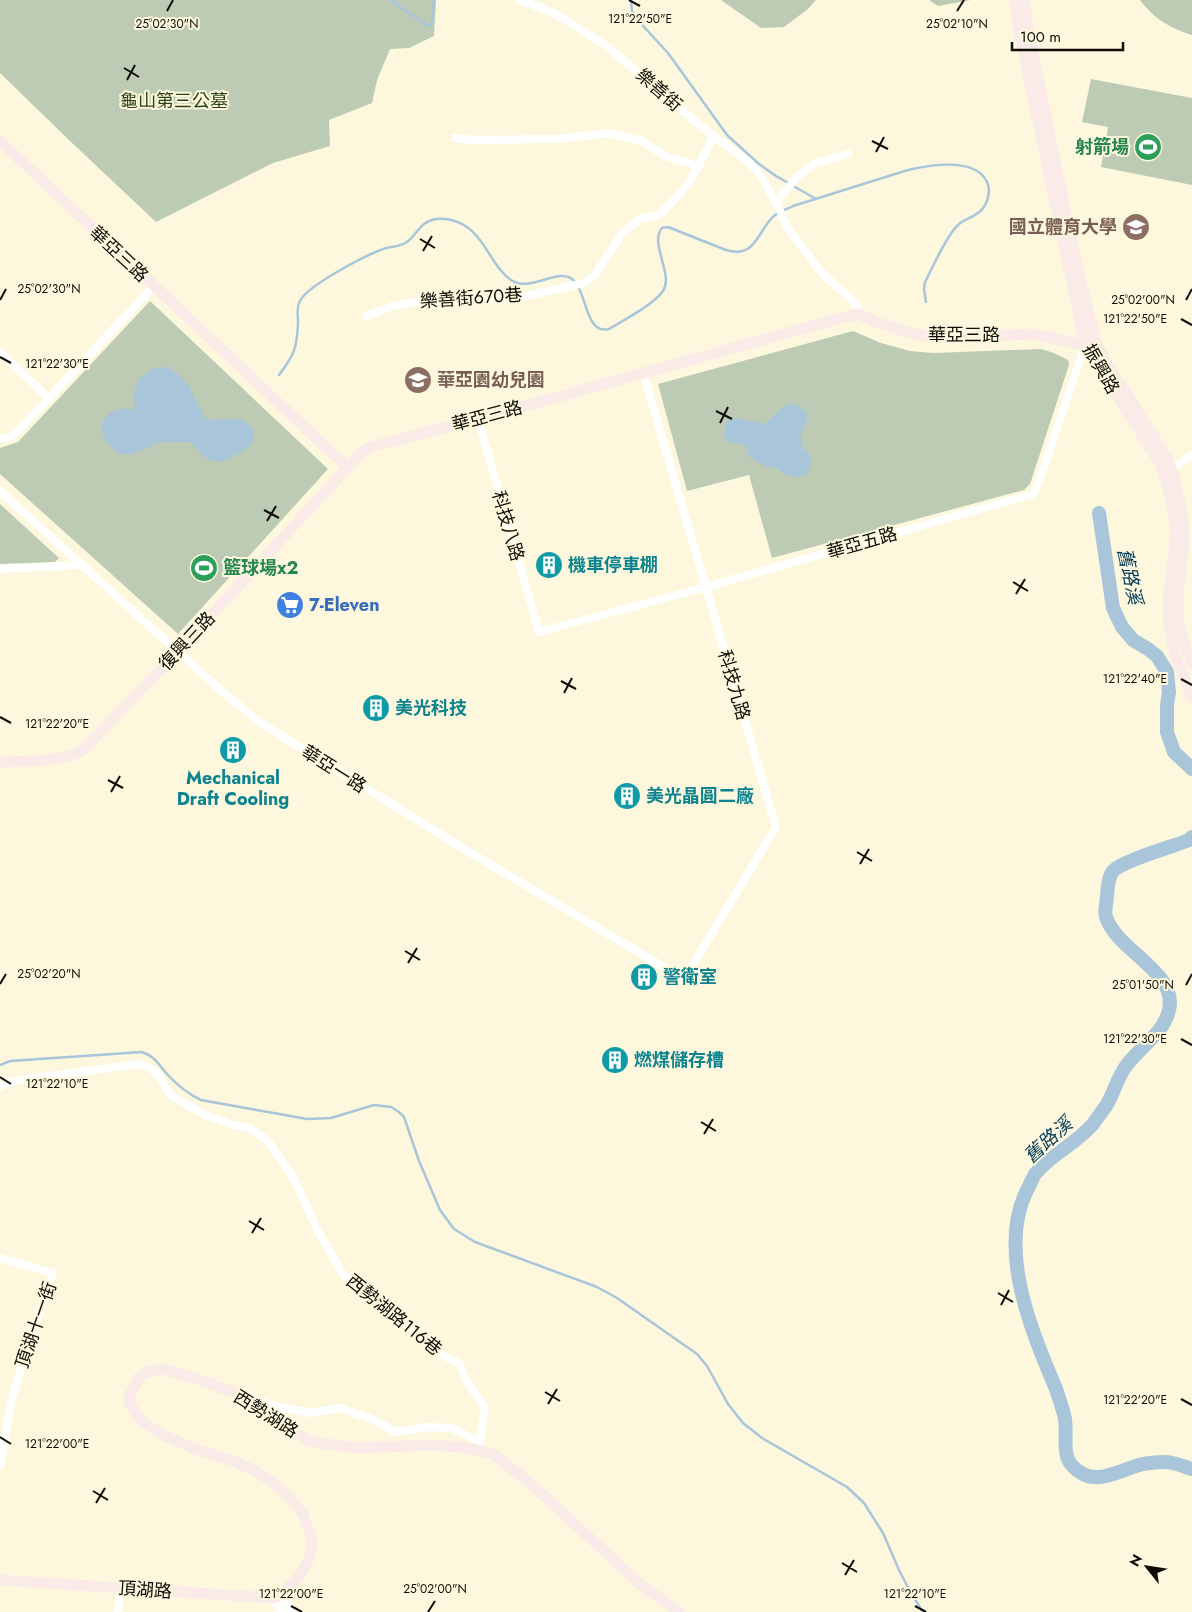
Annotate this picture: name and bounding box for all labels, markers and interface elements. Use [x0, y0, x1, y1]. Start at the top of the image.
text: 121°22'50"E [608, 10, 672, 28]
text: 25°02'30"N [135, 15, 199, 33]
text: 25°02'10"N [926, 15, 988, 33]
scale bar [1012, 20, 1123, 52]
text: 100 m [1020, 26, 1061, 48]
street label: 樂善街 [630, 62, 688, 118]
park label: 龜山第三公墓 [120, 88, 228, 114]
sports icon: 射箭場 [1133, 132, 1163, 162]
place label: 射箭場 [1075, 134, 1129, 160]
school or university icon: 國立體育大學 [1121, 212, 1151, 242]
place label: 國立體育大學 [1009, 214, 1117, 240]
street label: 華亞三路 [84, 220, 154, 288]
text: 25°02'30"N [17, 280, 81, 298]
street label: 樂善街670巷 [419, 281, 523, 315]
text: 25°02'00"N [1111, 291, 1175, 309]
text: 121°22'50"E [1103, 310, 1167, 328]
street label: 華亞三路 [928, 322, 1000, 348]
street label: 振興路 [1076, 339, 1126, 399]
text: 121°22'30"E [25, 355, 89, 373]
school or university icon: 華亞園幼兒園 [403, 365, 433, 395]
place label: 華亞園幼兒園 [437, 367, 545, 393]
street label: 華亞三路 [449, 394, 525, 438]
street label: 科技八路 [486, 488, 530, 564]
street label: 華亞五路 [824, 521, 900, 565]
water label: 舊路溪 [1111, 545, 1150, 610]
building icon: 機車停車棚 [534, 550, 564, 580]
place label: 機車停車棚 [568, 552, 658, 578]
sports icon: 籃球場x2 [189, 553, 219, 583]
place label: 籃球場x2 [223, 555, 299, 581]
supermarket icon: 7-Eleven [275, 590, 305, 620]
place label: 7-Eleven [309, 592, 380, 618]
street label: 復興三路 [153, 606, 221, 676]
street label: 科技九路 [712, 647, 756, 723]
text: 121°22'40"E [1103, 670, 1167, 688]
building icon: 美光科技 [361, 693, 391, 723]
place label: 美光科技 [395, 695, 467, 721]
text: 121°22'20"E [25, 715, 89, 733]
building icon: Mechanical Draft Cooling [218, 735, 248, 765]
street label: 華亞一路 [297, 739, 371, 799]
place label: Mechanical Draft Cooling [177, 765, 289, 812]
building icon: 美光晶圓二廠 [612, 781, 642, 811]
place label: 美光晶圓二廠 [646, 783, 754, 809]
building icon: 警衛室 [629, 962, 659, 992]
place label: 警衛室 [663, 964, 717, 990]
text: 25°02'20"N [17, 965, 81, 983]
text: 25°01'50"N [1112, 976, 1174, 994]
text: 121°22'30"E [1103, 1030, 1167, 1048]
building icon: 燃煤儲存槽 [600, 1045, 630, 1075]
place label: 燃煤儲存槽 [634, 1047, 724, 1073]
text: 121°22'10"E [26, 1075, 88, 1093]
water label: 舊路溪 [1018, 1109, 1080, 1169]
street label: 西勢湖路116巷 [341, 1268, 447, 1362]
street label: 頂湖十一街 [9, 1278, 63, 1372]
street label: 西勢湖路 [229, 1384, 303, 1444]
text: 121°22'20"E [1103, 1391, 1167, 1409]
text: 121°22'00"E [25, 1435, 89, 1453]
north arrow [1122, 1542, 1172, 1592]
text: N [1124, 1551, 1147, 1570]
street label: 頂湖路 [117, 1575, 173, 1605]
text: 25°02'00"N [403, 1580, 467, 1598]
text: 121°22'00"E [259, 1585, 323, 1603]
text: 121°22'10"E [884, 1585, 946, 1603]

